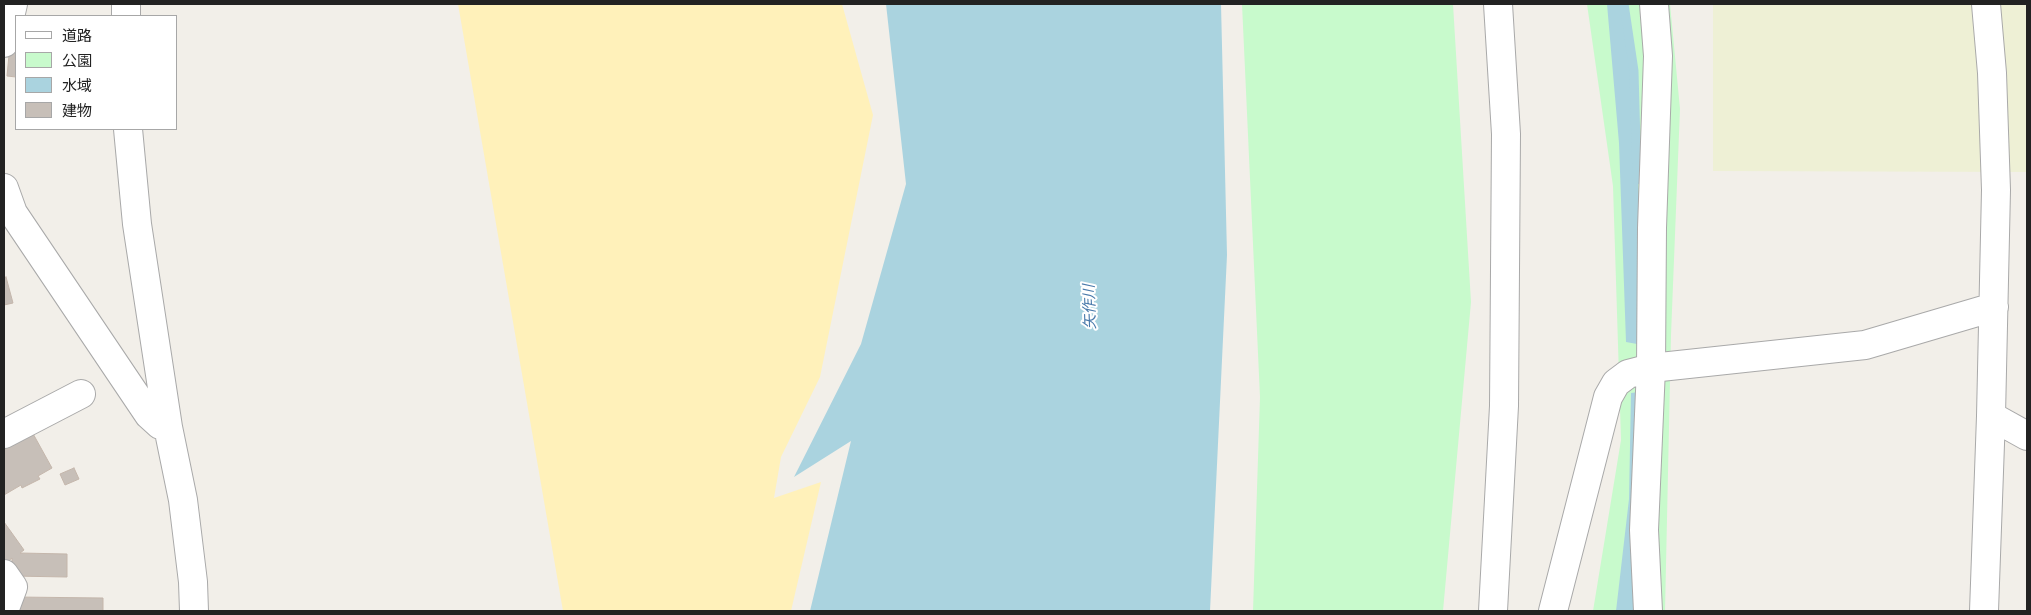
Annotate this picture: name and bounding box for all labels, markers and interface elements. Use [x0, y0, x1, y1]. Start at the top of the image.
legend [15, 15, 178, 130]
text: 道路 [62, 26, 92, 45]
text: 公園 [62, 51, 92, 70]
text: 水域 [62, 76, 92, 95]
text: 建物 [62, 101, 92, 120]
water label: 矢作川 [1080, 284, 1100, 330]

